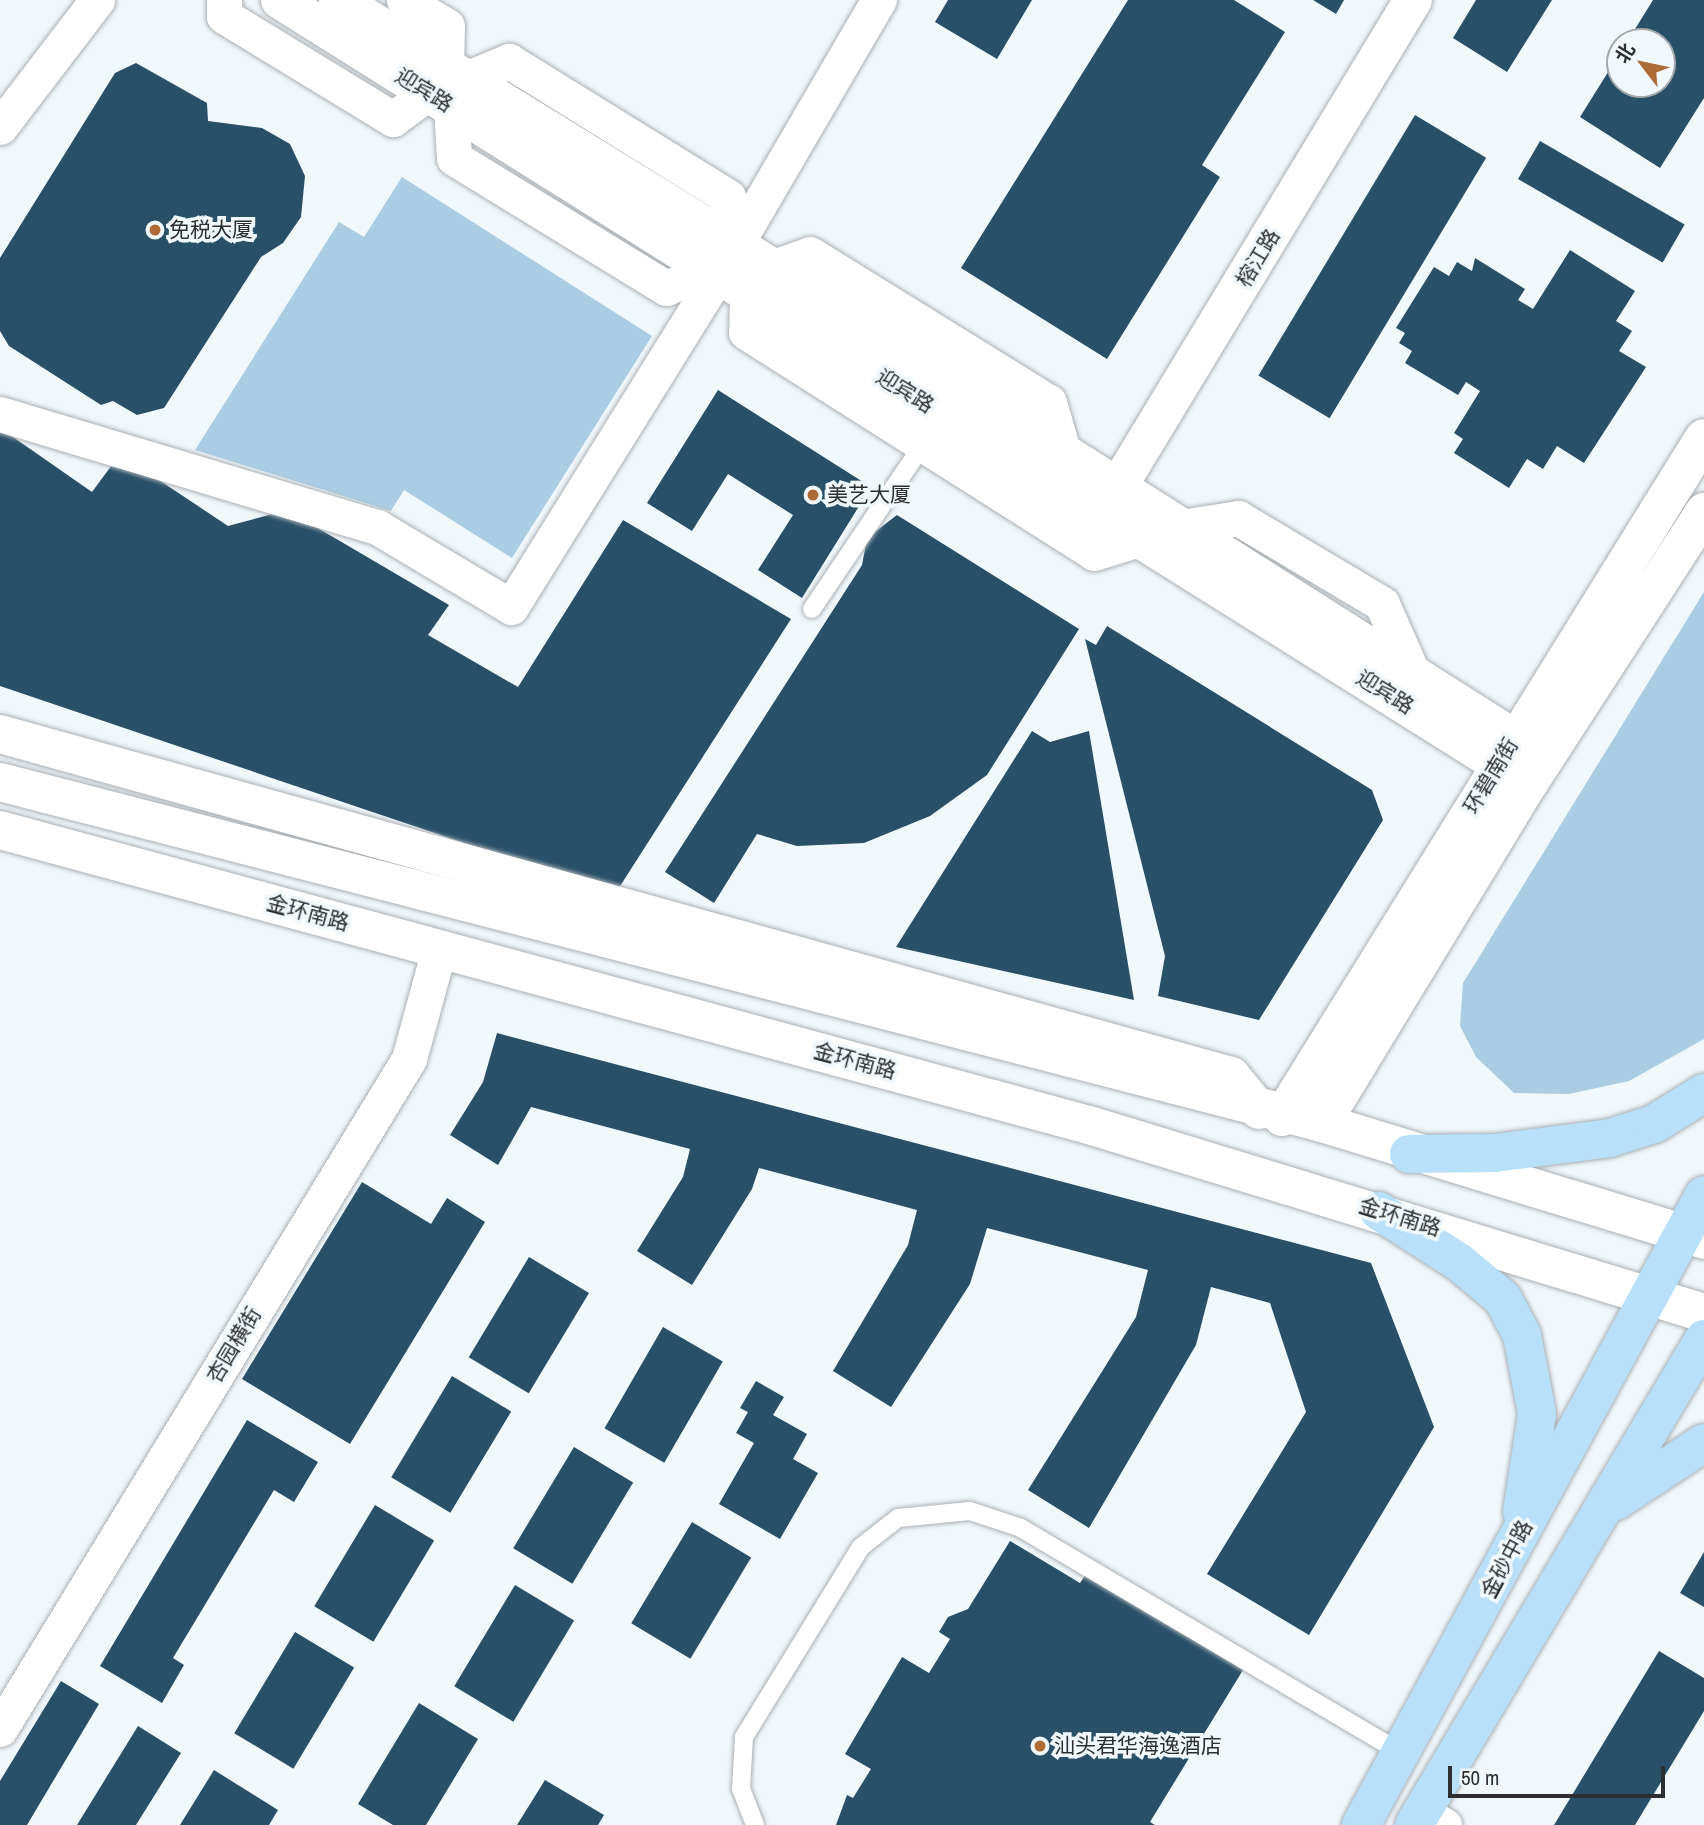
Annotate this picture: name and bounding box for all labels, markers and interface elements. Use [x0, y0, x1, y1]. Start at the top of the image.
north arrow [1606, 28, 1676, 98]
text: 北 [1609, 38, 1641, 68]
street label: 迎宾路 [391, 63, 457, 117]
place label: 免税大厦 [169, 217, 253, 243]
marker: 免税大厦 [147, 222, 163, 238]
street label: 榕江路 [1231, 225, 1285, 291]
street label: 迎宾路 [872, 364, 938, 418]
place label: 美艺大厦 [827, 482, 911, 508]
marker: 美艺大厦 [805, 487, 821, 503]
street label: 迎宾路 [1352, 665, 1418, 719]
street label: 环碧南街 [1459, 734, 1523, 818]
street label: 金环南路 [264, 890, 352, 936]
street label: 金环南路 [811, 1038, 899, 1084]
street label: 金环南路 [1356, 1193, 1444, 1241]
street label: 杏园横街 [202, 1303, 266, 1387]
street label: 金砂中路 [1476, 1516, 1538, 1602]
place label: 汕头君华海逸酒店 [1054, 1733, 1222, 1759]
marker: 汕头君华海逸酒店 [1032, 1738, 1048, 1754]
scale bar [1452, 1752, 1669, 1796]
text: 50 m [1461, 1763, 1499, 1792]

